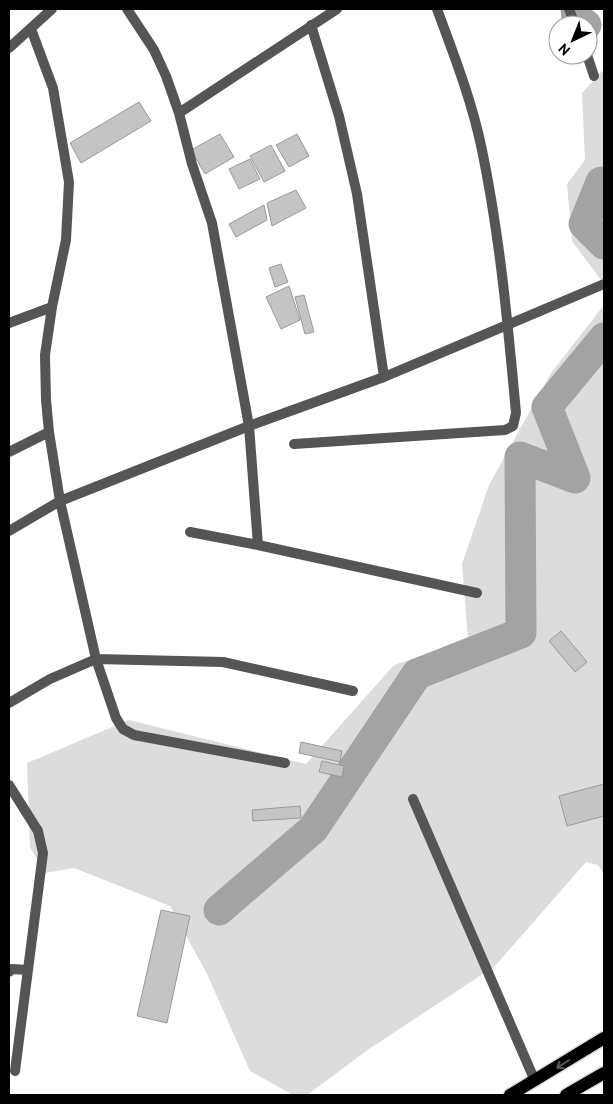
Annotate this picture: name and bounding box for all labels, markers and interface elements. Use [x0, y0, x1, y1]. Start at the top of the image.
north arrow [548, 15, 598, 65]
text: N [556, 39, 575, 58]
one-way arrow [556, 1059, 570, 1069]

